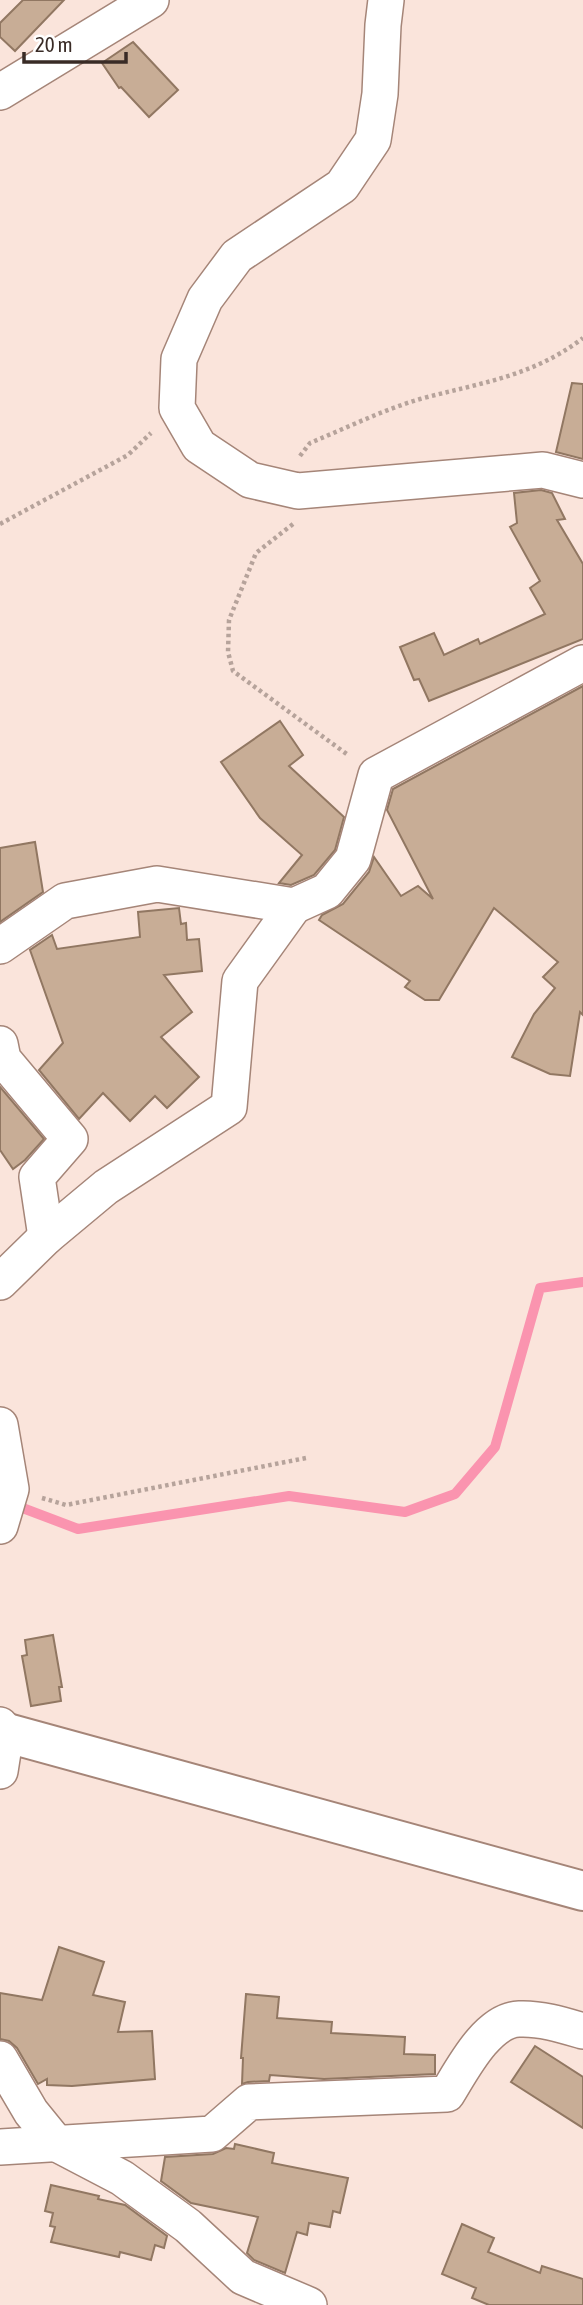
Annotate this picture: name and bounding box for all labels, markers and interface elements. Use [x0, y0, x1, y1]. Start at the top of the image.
scale bar [24, 21, 126, 65]
text: 20 m [35, 32, 73, 56]

